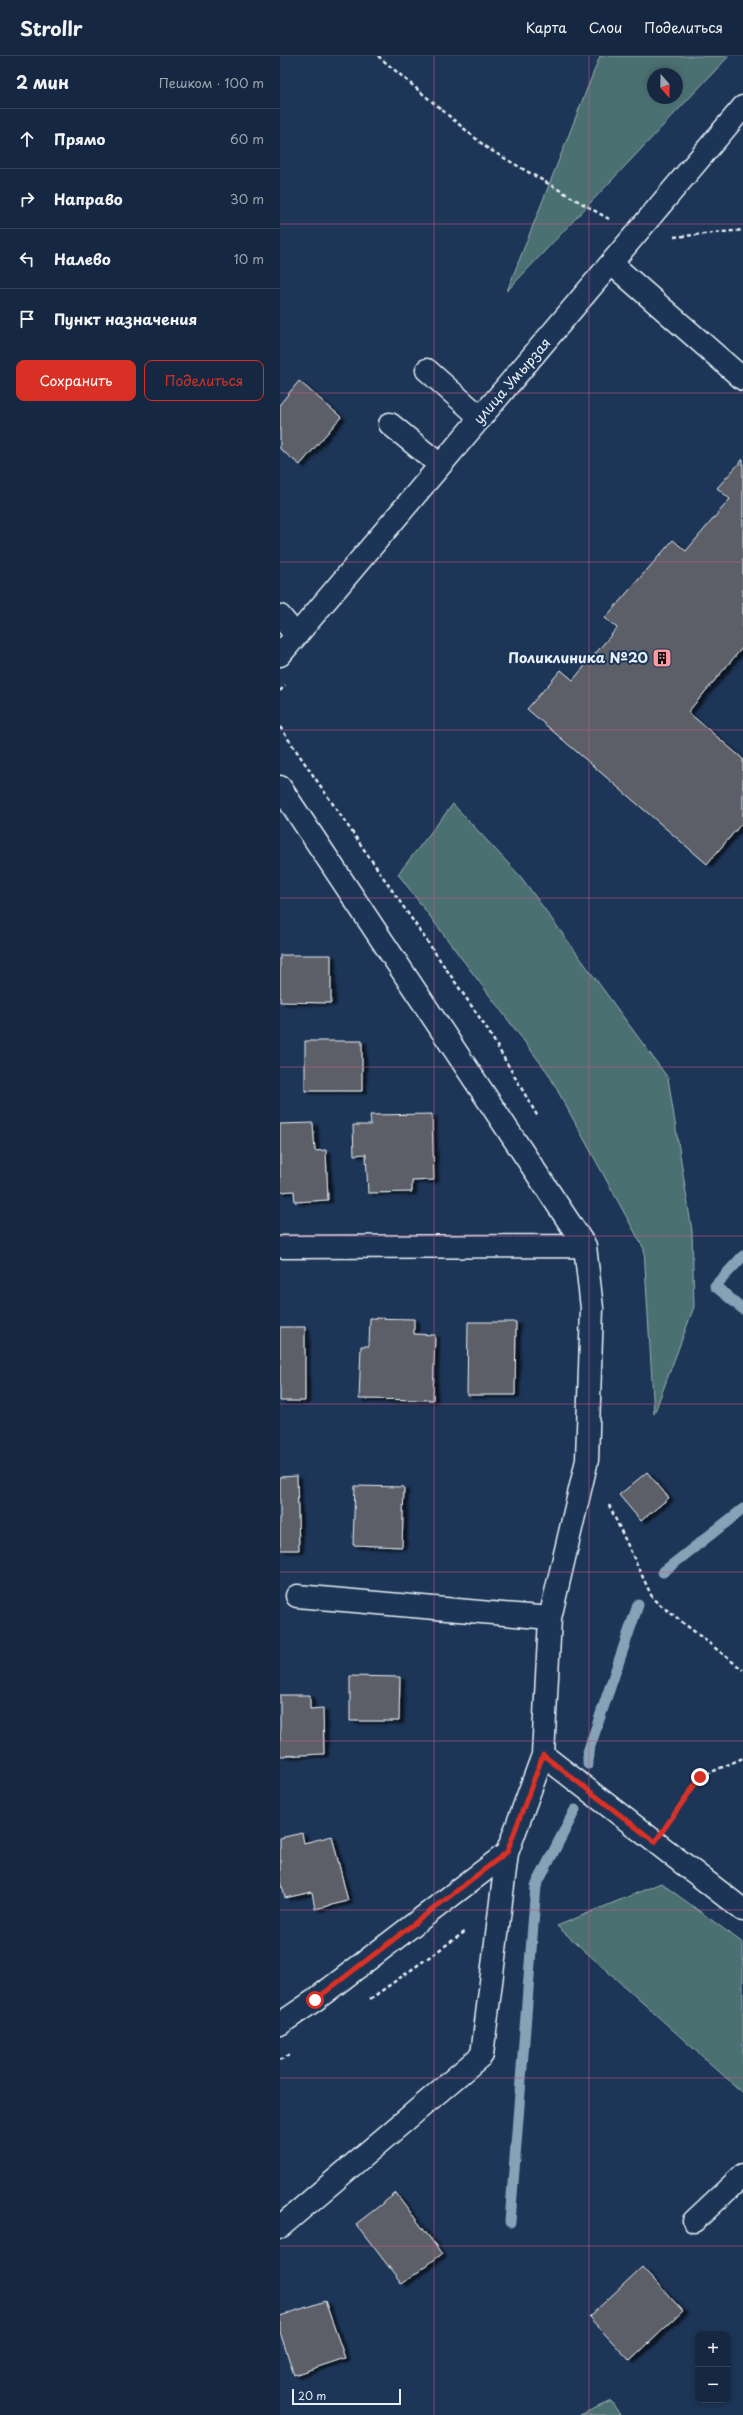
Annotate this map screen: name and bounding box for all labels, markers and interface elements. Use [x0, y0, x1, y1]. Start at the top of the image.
text: Strollr [20, 14, 83, 42]
text: Карта [526, 17, 567, 38]
text: Слои [589, 17, 622, 38]
text: Поделиться [644, 17, 723, 38]
north arrow [647, 68, 683, 104]
text: 2 мин [16, 69, 69, 95]
text: Пешком · 100 m [159, 73, 264, 92]
text: Прямо [54, 127, 105, 150]
icon: ahead [16, 128, 38, 150]
text: 60 m [230, 129, 264, 148]
text: Направо [54, 187, 123, 210]
icon: right [16, 188, 38, 210]
text: 30 m [230, 189, 264, 208]
text: Налево [54, 247, 111, 270]
icon: left [16, 248, 38, 270]
text: 10 m [234, 249, 264, 268]
text: Пункт назначения [54, 307, 197, 330]
icon: arrive [16, 308, 38, 330]
street label: улица Умырзая [468, 333, 555, 429]
button: Сохранить [16, 360, 136, 401]
button: Поделиться [144, 360, 264, 401]
place label: Поликлиника №20 [508, 647, 648, 668]
building icon: Поликлиника №20 [651, 647, 673, 669]
route end [691, 1768, 709, 1786]
route start [306, 1991, 324, 2009]
map controls [695, 2331, 731, 2403]
button: + [695, 2331, 731, 2367]
button: − [695, 2367, 731, 2403]
scale bar [292, 2387, 401, 2406]
text: 20 m [298, 2387, 326, 2404]

